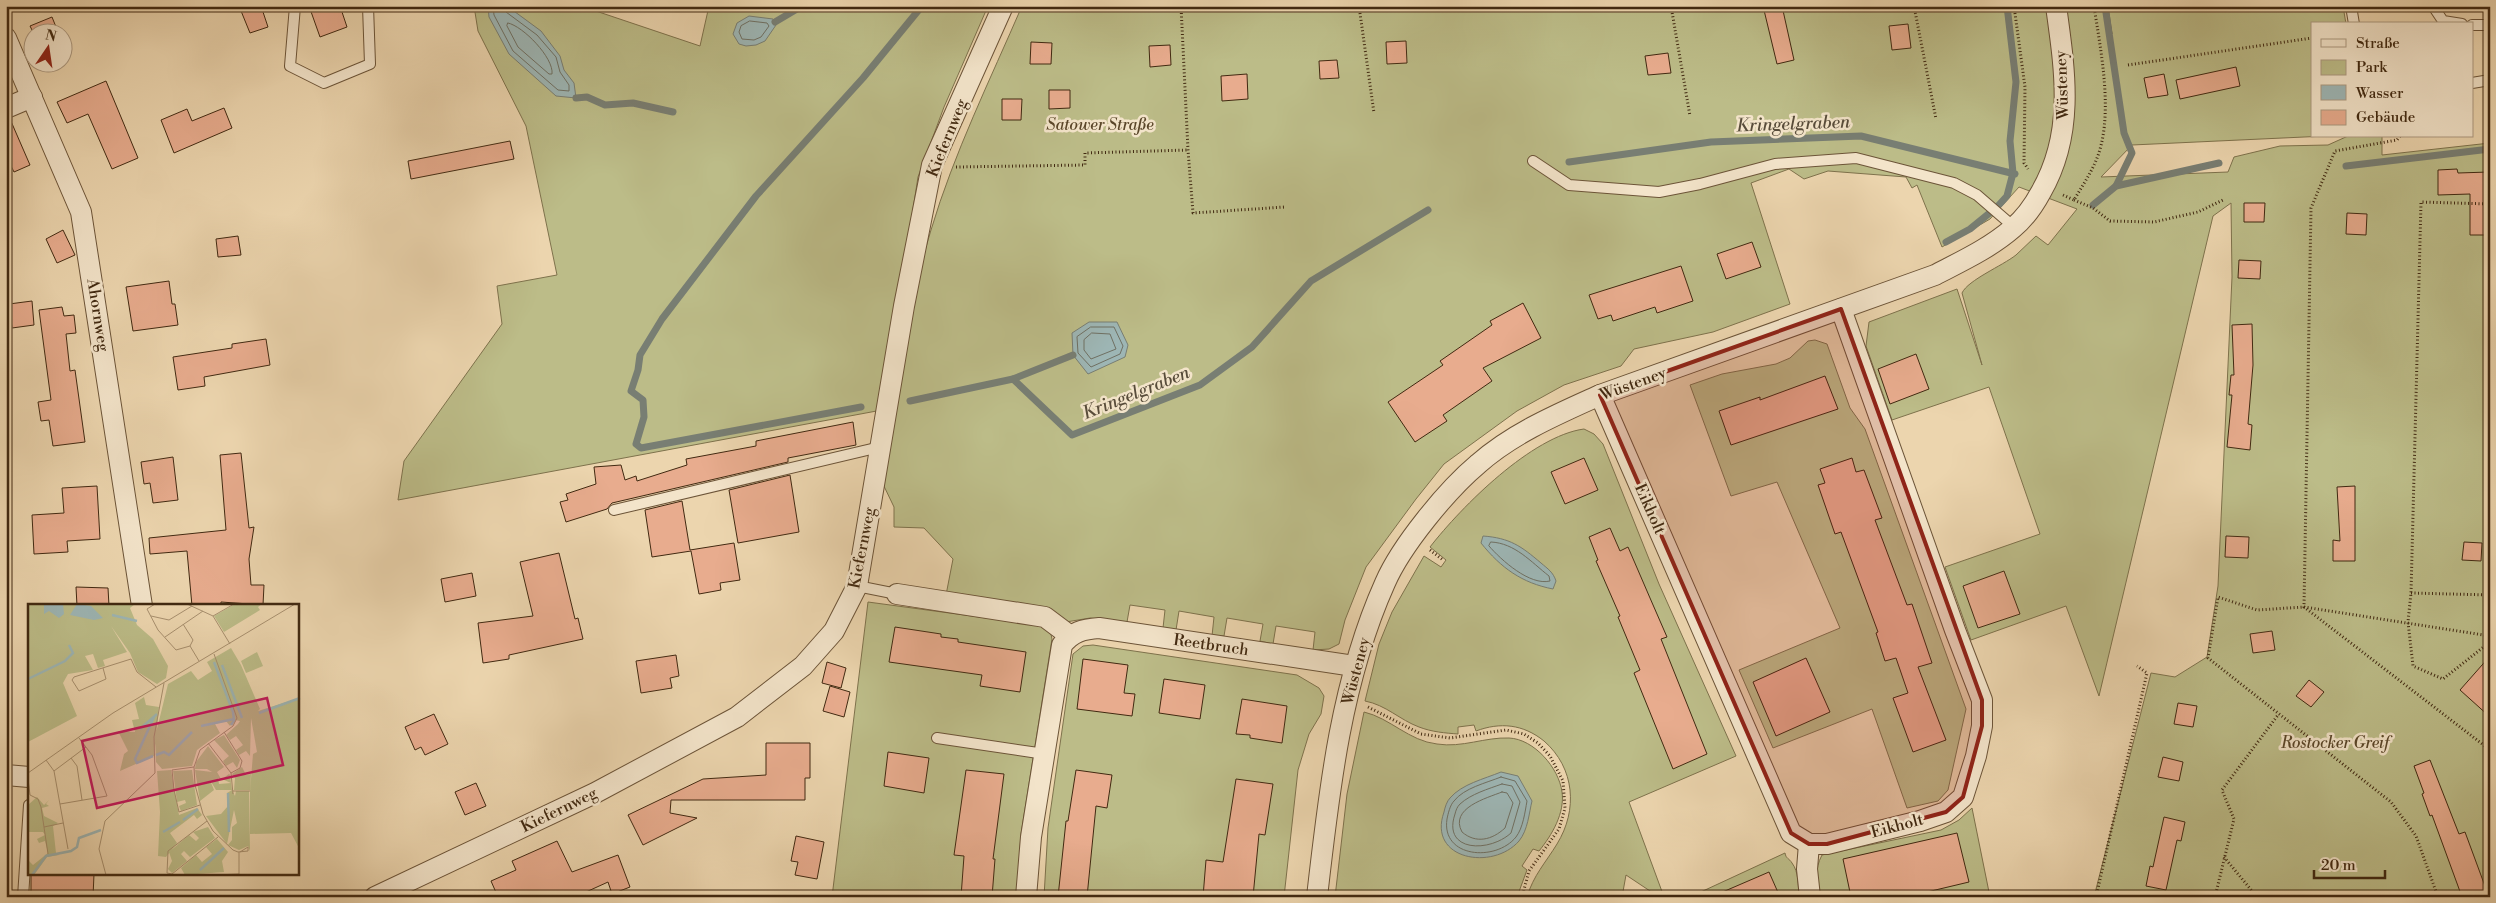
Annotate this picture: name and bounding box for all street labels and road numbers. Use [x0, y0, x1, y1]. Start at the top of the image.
street label: Wüsteney [2051, 50, 2073, 121]
street label: Kiefernweg [922, 95, 972, 180]
street label: Ahornweg [82, 276, 114, 354]
street label: Wüsteney [1596, 363, 1669, 406]
street label: Eikholt [1630, 480, 1670, 538]
street label: Kiefernweg [844, 505, 880, 590]
street label: Reetbruch [1172, 630, 1250, 660]
street label: Wüsteney [1337, 635, 1375, 708]
street label: Kiefernweg [518, 783, 601, 837]
street label: Eikholt [1869, 809, 1926, 843]

